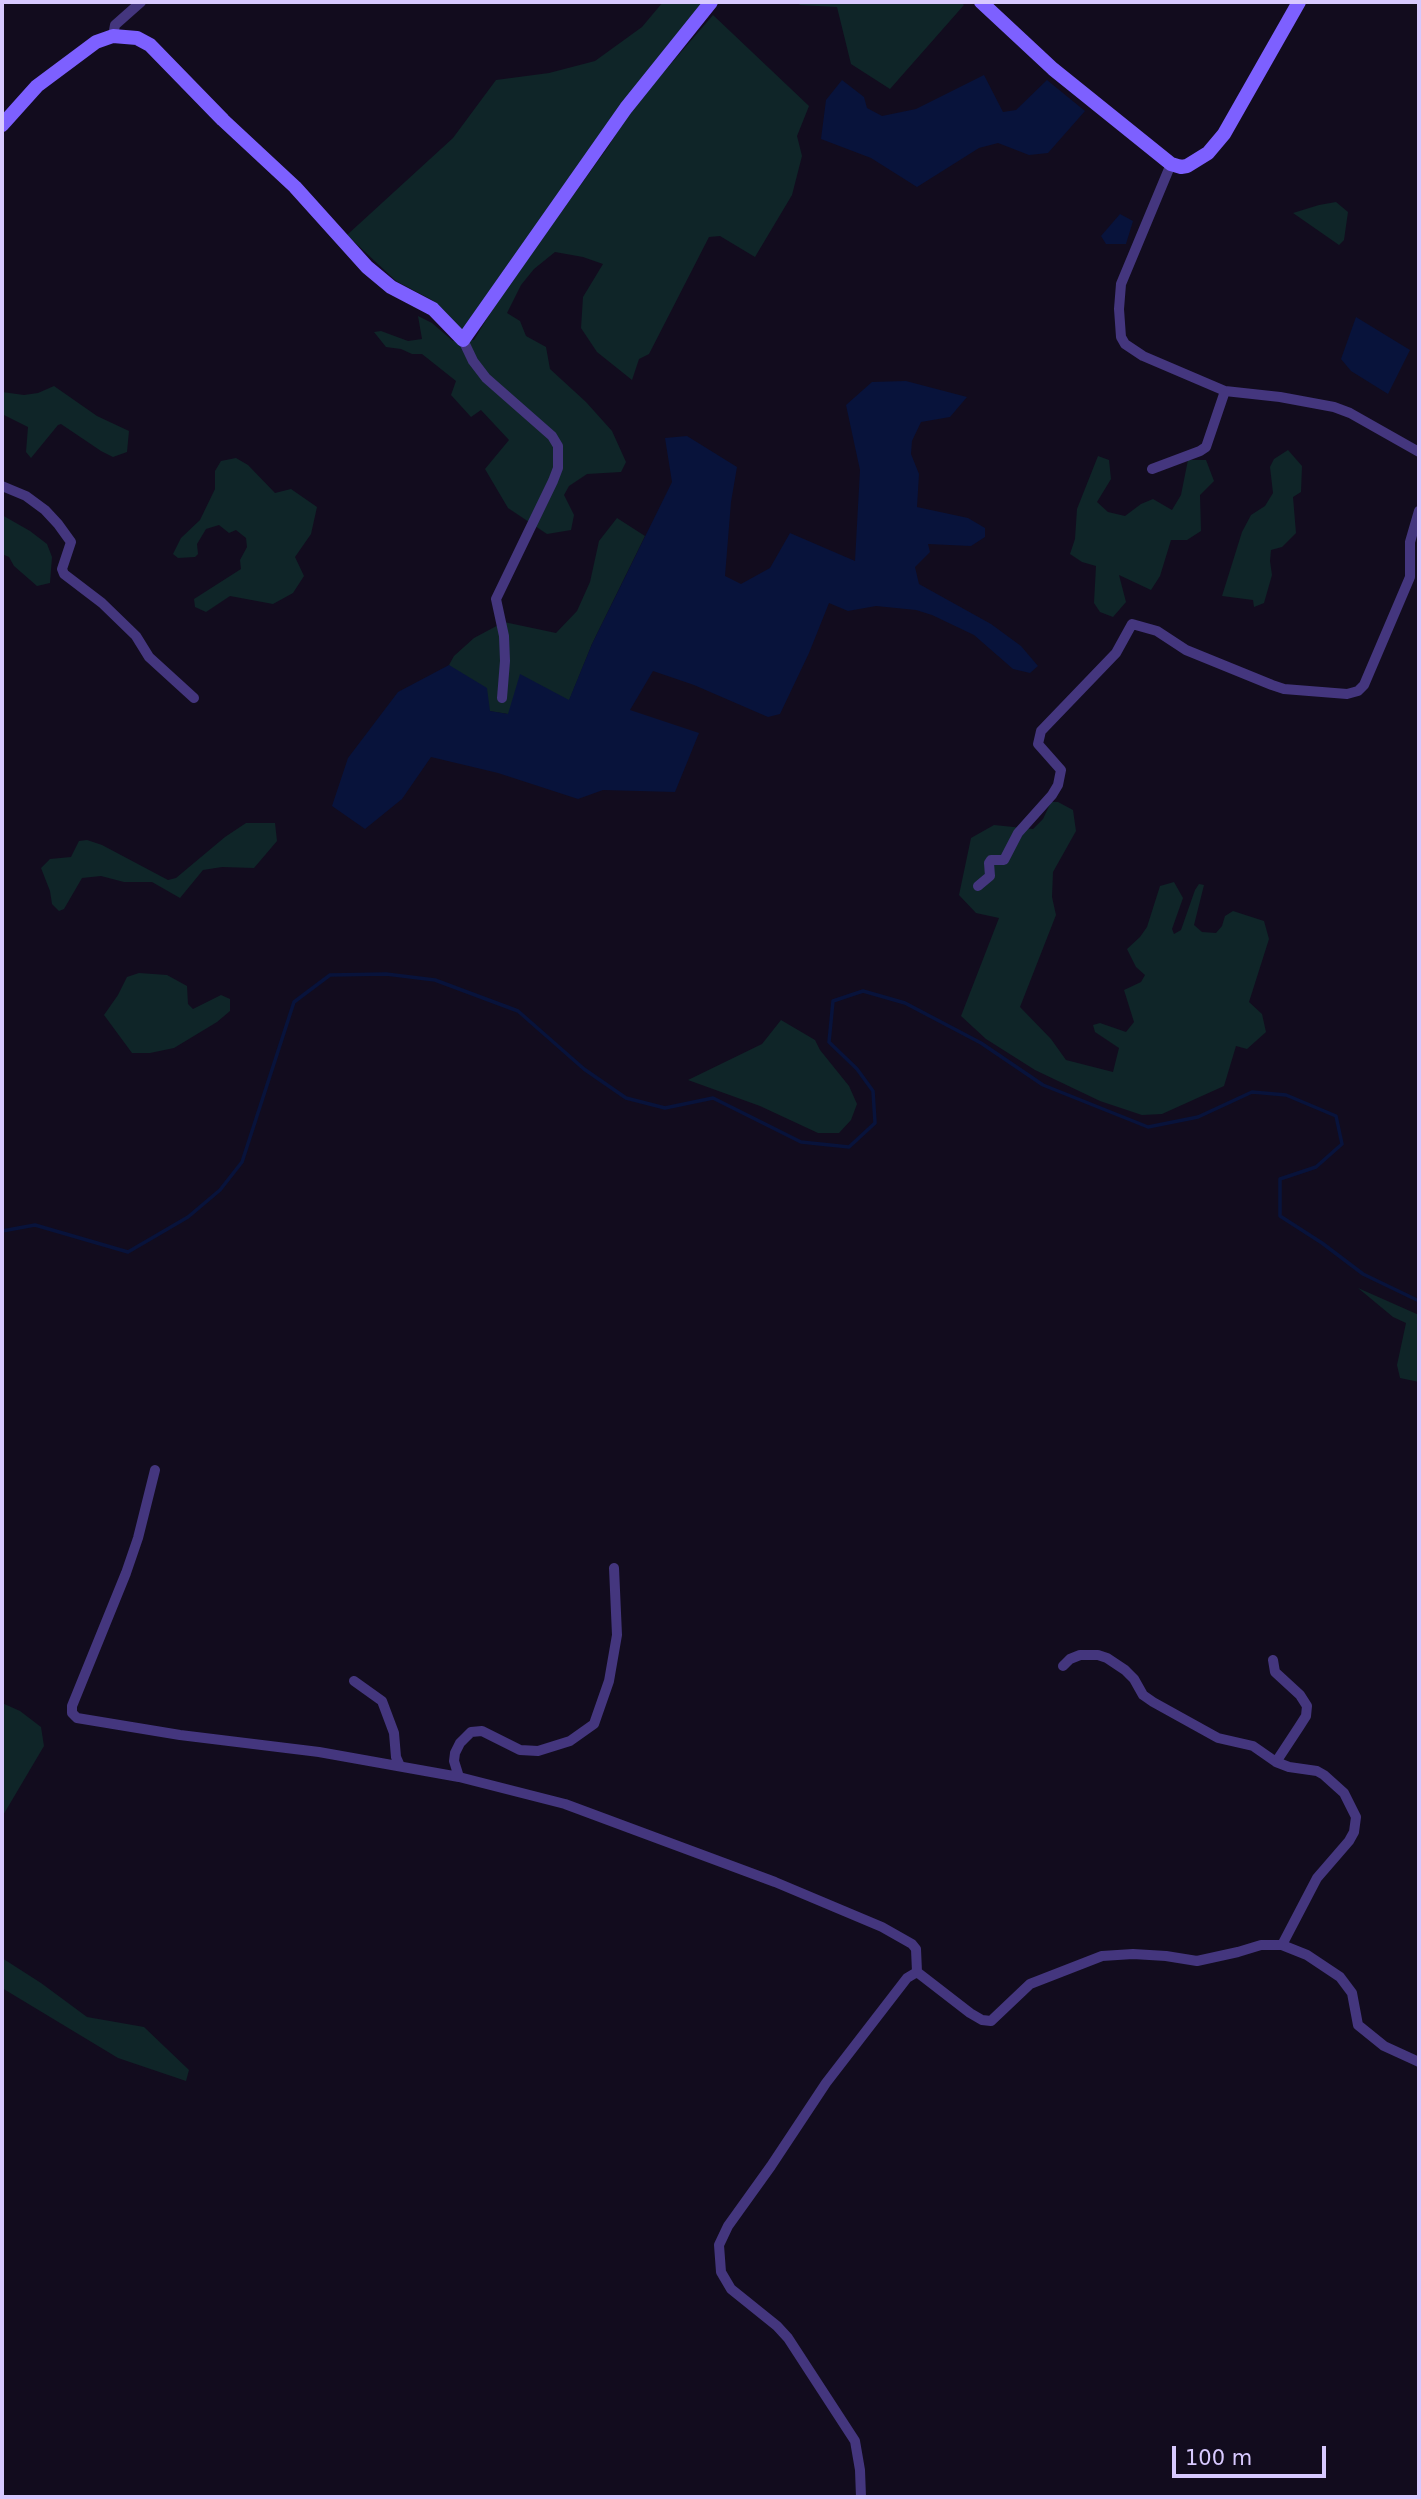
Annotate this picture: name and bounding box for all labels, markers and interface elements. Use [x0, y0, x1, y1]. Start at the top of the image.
scale bar [1176, 2432, 1330, 2476]
text: 100 m [1185, 2446, 1252, 2470]

